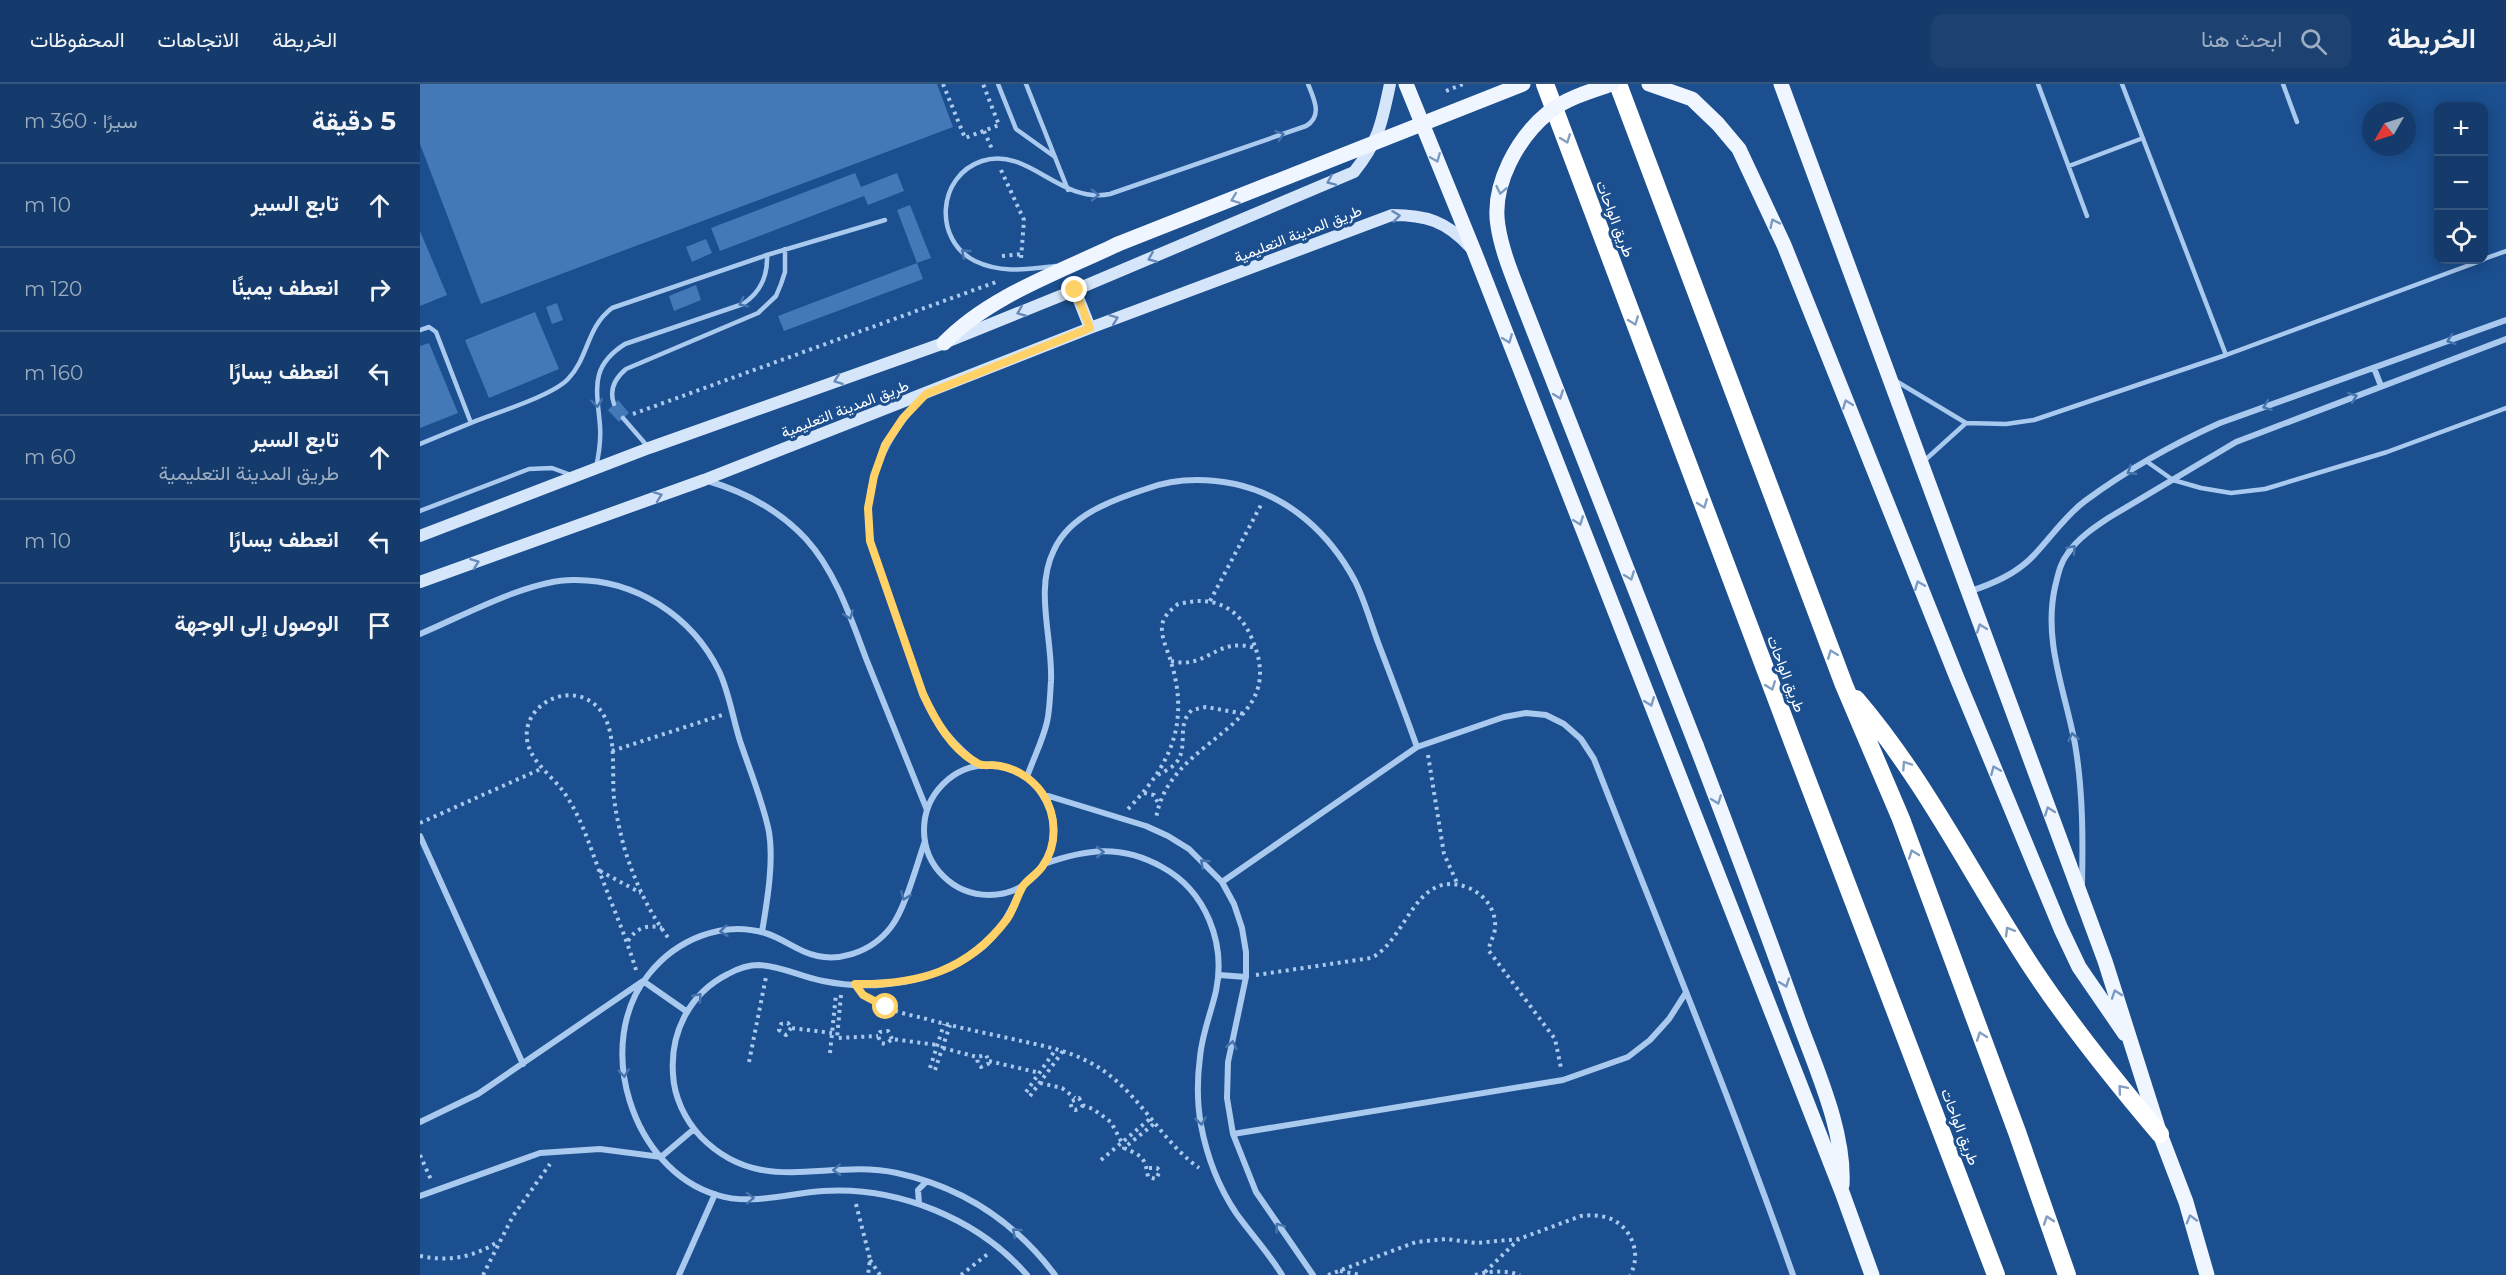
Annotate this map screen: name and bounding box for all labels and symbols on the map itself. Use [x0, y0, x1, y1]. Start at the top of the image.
north arrow [2362, 102, 2416, 156]
one-way arrow [1274, 130, 1285, 143]
one-way arrow [1559, 133, 1571, 144]
one-way arrow [1429, 151, 1441, 162]
one-way arrow [1327, 174, 1338, 186]
street label: طريق الواحات [1591, 178, 1639, 261]
one-way arrow [1495, 185, 1508, 195]
one-way arrow [1091, 189, 1100, 201]
one-way arrow [1230, 191, 1241, 204]
street label: طريق المدينة التعليمية [1231, 200, 1365, 268]
one-way arrow [1391, 211, 1400, 223]
one-way arrow [1769, 218, 1781, 229]
one-way arrow [961, 249, 972, 260]
one-way arrow [1147, 251, 1158, 263]
route end [1061, 276, 1087, 302]
one-way arrow [738, 295, 749, 307]
one-way arrow [1016, 305, 1027, 317]
one-way arrow [1108, 314, 1119, 326]
one-way arrow [1627, 315, 1640, 326]
one-way arrow [1501, 333, 1513, 344]
one-way arrow [2446, 333, 2457, 346]
one-way arrow [833, 373, 844, 386]
street label: طريق المدينة التعليمية [778, 375, 912, 443]
one-way arrow [1552, 388, 1564, 399]
one-way arrow [2347, 392, 2358, 404]
one-way arrow [590, 399, 603, 408]
one-way arrow [1841, 399, 1854, 409]
one-way arrow [2263, 399, 2273, 412]
one-way arrow [2127, 464, 2138, 475]
one-way arrow [652, 491, 663, 504]
one-way arrow [1696, 498, 1708, 509]
one-way arrow [1572, 514, 1584, 525]
one-way arrow [2065, 546, 2076, 556]
one-way arrow [469, 557, 480, 570]
one-way arrow [1623, 570, 1635, 581]
one-way arrow [1914, 580, 1926, 591]
one-way arrow [842, 608, 854, 619]
one-way arrow [1975, 623, 1988, 634]
street label: طريق الواحات [1762, 633, 1810, 716]
one-way arrow [1827, 649, 1839, 660]
one-way arrow [1764, 681, 1777, 691]
one-way arrow [1643, 696, 1655, 707]
one-way arrow [2067, 732, 2080, 742]
one-way arrow [1902, 761, 1913, 772]
one-way arrow [1990, 765, 2002, 776]
one-way arrow [1710, 794, 1722, 805]
one-way arrow [2043, 806, 2056, 817]
one-way arrow [1096, 845, 1105, 858]
one-way arrow [1908, 849, 1921, 860]
one-way arrow [1201, 859, 1211, 870]
one-way arrow [899, 890, 912, 901]
one-way arrow [720, 924, 729, 937]
one-way arrow [2005, 927, 2017, 937]
one-way arrow [1778, 977, 1791, 988]
one-way arrow [2110, 989, 2123, 1000]
one-way arrow [691, 993, 702, 1004]
route start [872, 993, 898, 1019]
one-way arrow [1976, 1032, 1989, 1042]
one-way arrow [1224, 1040, 1237, 1050]
one-way arrow [617, 1069, 630, 1078]
one-way arrow [2119, 1085, 2130, 1096]
street label: طريق الواحات [1936, 1086, 1984, 1169]
one-way arrow [1195, 1117, 1207, 1126]
one-way arrow [832, 1163, 841, 1176]
one-way arrow [745, 1192, 754, 1205]
one-way arrow [2186, 1214, 2198, 1225]
one-way arrow [2042, 1215, 2055, 1226]
one-way arrow [1275, 1223, 1286, 1234]
one-way arrow [1012, 1228, 1023, 1239]

